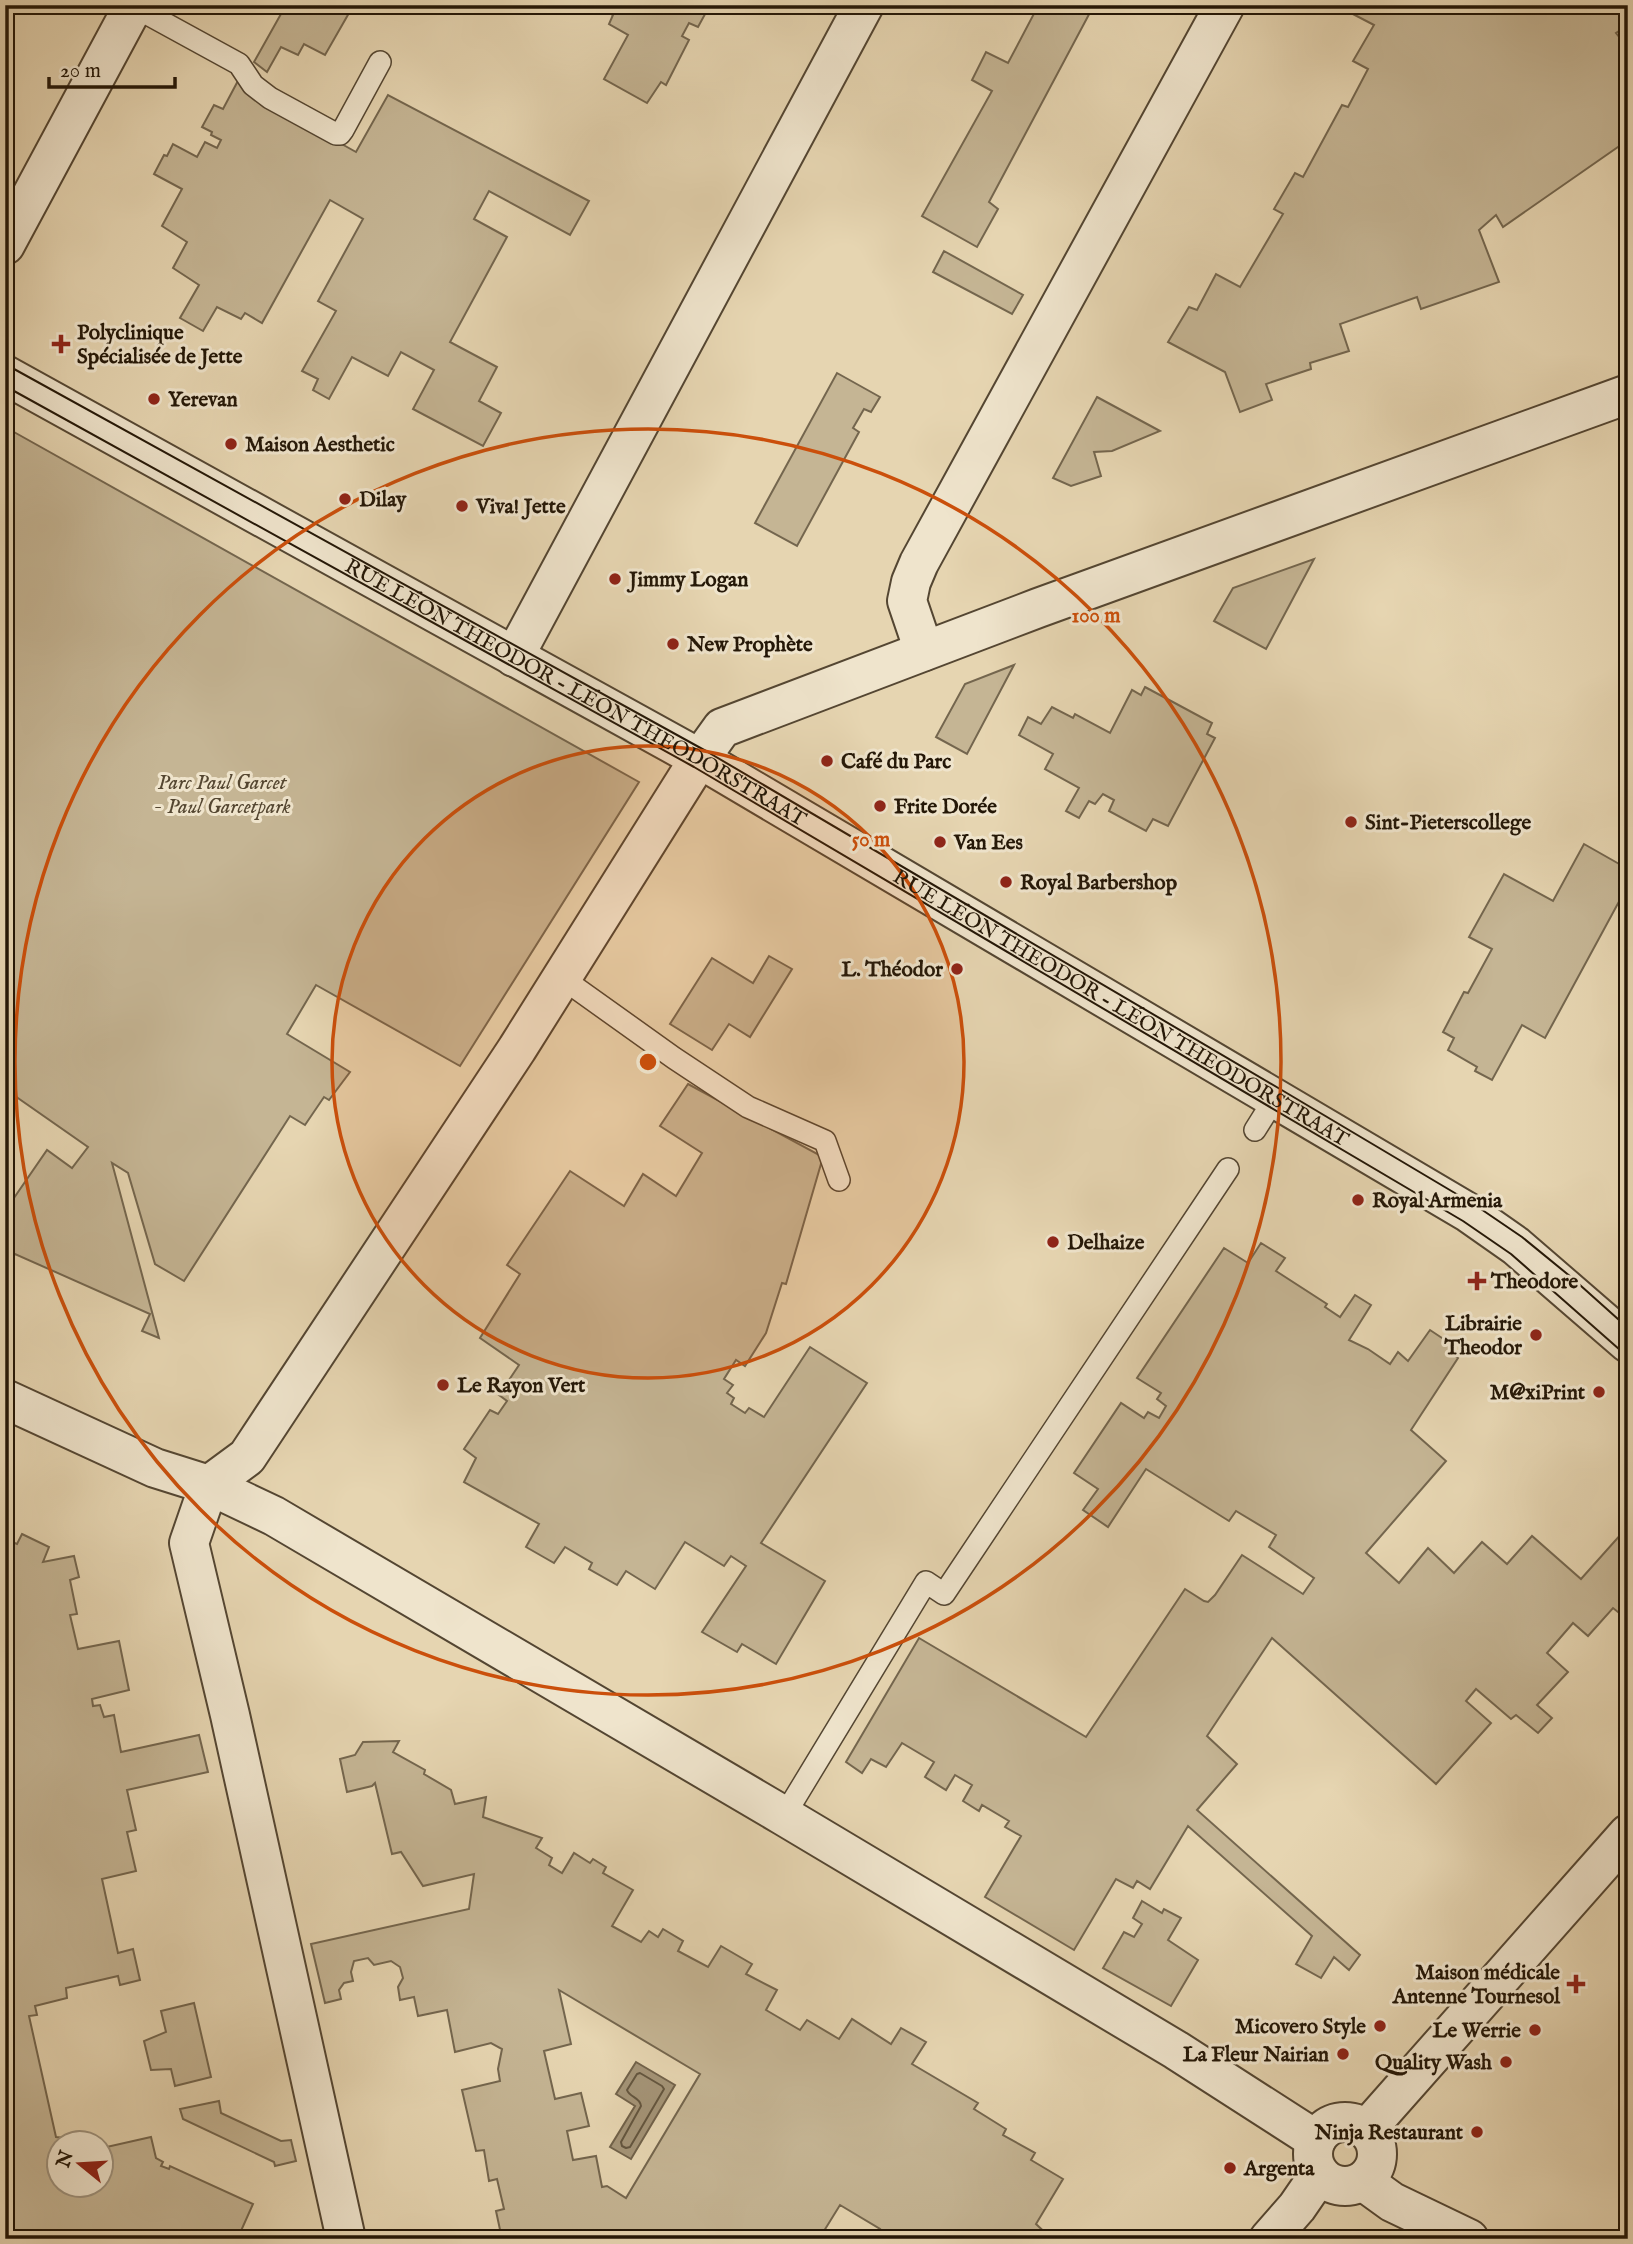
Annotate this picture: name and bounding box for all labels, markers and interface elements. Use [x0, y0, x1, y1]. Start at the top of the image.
scale bar [49, 46, 175, 90]
text: 20 m [60, 58, 101, 85]
place label: Polyclinique Spécialisée de Jette [77, 320, 243, 371]
marker: Polyclinique Spécialisée de Jette [51, 334, 71, 354]
place label: Yerevan [168, 387, 238, 414]
marker: Yerevan [146, 391, 162, 407]
place label: Maison Aesthetic [245, 432, 395, 459]
marker: Maison Aesthetic [223, 436, 239, 452]
place label: Dilay [359, 487, 407, 514]
marker: Dilay [337, 491, 353, 507]
place label: Viva! Jette [475, 494, 566, 521]
marker: Viva! Jette [454, 498, 470, 514]
street label: RUE LÉON THEODOR - LÉON THEODORSTRAAT [340, 553, 811, 834]
place label: Jimmy Logan [626, 567, 748, 594]
marker: Jimmy Logan [607, 571, 623, 587]
text: 100 m [1071, 603, 1121, 630]
place label: New Prophète [686, 632, 813, 659]
marker: New Prophète [665, 636, 681, 652]
place label: Café du Parc [841, 749, 951, 776]
marker: Café du Parc [819, 753, 835, 769]
park label: Parc Paul Garcet - Paul Garcetpark [153, 770, 291, 821]
place label: Frite Dorée [894, 794, 997, 821]
marker: Frite Dorée [872, 798, 888, 814]
place label: Sint-Pieterscollege [1365, 810, 1531, 837]
marker: Sint-Pieterscollege [1343, 814, 1359, 830]
text: 50 m [852, 827, 891, 854]
place label: Van Ees [953, 830, 1023, 857]
marker: Van Ees [932, 834, 948, 850]
street label: RUE LÉON THEODOR - LÉON THEODORSTRAAT [887, 864, 1354, 1154]
place label: Royal Barbershop [1020, 870, 1178, 897]
marker: Royal Barbershop [998, 874, 1014, 890]
place label: L. Théodor [841, 957, 943, 984]
marker: L. Théodor [949, 961, 965, 977]
centre of rings [636, 1050, 660, 1074]
place label: Royal Armenia [1372, 1188, 1503, 1215]
marker: Royal Armenia [1350, 1192, 1366, 1208]
place label: Delhaize [1067, 1230, 1145, 1257]
marker: Delhaize [1045, 1234, 1061, 1250]
place label: Theodore [1490, 1269, 1579, 1296]
marker: Theodore [1469, 1273, 1485, 1289]
place label: Librairie Theodor [1443, 1311, 1522, 1362]
marker: Librairie Theodor [1528, 1327, 1544, 1343]
place label: Le Rayon Vert [457, 1373, 586, 1400]
marker: Le Rayon Vert [435, 1377, 451, 1393]
place label: M@xiPrint [1490, 1380, 1586, 1407]
marker: M@xiPrint [1591, 1384, 1607, 1400]
place label: Maison médicale Antenne Tournesol [1392, 1960, 1561, 2011]
marker: Maison médicale Antenne Tournesol [1566, 1974, 1586, 1994]
place label: Micovero Style [1235, 2014, 1366, 2041]
marker: Micovero Style [1372, 2018, 1388, 2034]
place label: Le Werrie [1432, 2018, 1521, 2045]
marker: Le Werrie [1527, 2022, 1543, 2038]
place label: La Fleur Nairian [1183, 2042, 1329, 2069]
marker: La Fleur Nairian [1335, 2046, 1351, 2062]
place label: Quality Wash [1375, 2050, 1493, 2077]
marker: Quality Wash [1498, 2054, 1514, 2070]
place label: Ninja Restaurant [1313, 2120, 1464, 2147]
marker: Ninja Restaurant [1469, 2124, 1485, 2140]
north arrow [46, 2128, 116, 2198]
text: N [51, 2147, 80, 2172]
place label: Argenta [1243, 2156, 1315, 2183]
marker: Argenta [1222, 2160, 1238, 2176]

